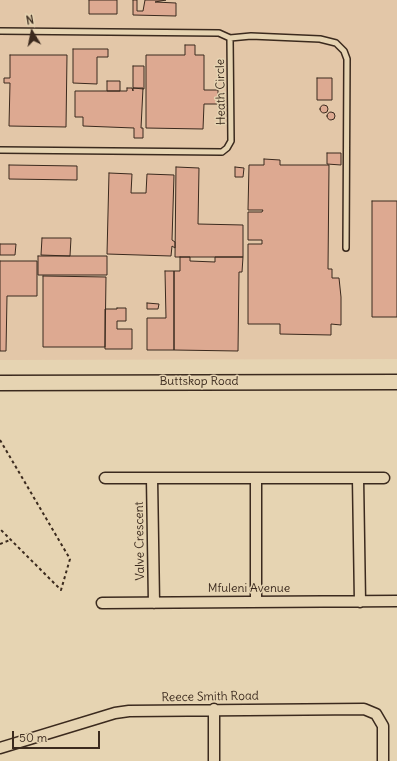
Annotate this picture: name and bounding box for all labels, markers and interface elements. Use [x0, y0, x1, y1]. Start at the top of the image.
north arrow [12, 12, 52, 52]
text: N [25, 13, 35, 28]
street label: Heath Circle [213, 59, 229, 125]
street label: Buttskop Road [159, 375, 239, 389]
street label: Valve Crescent [132, 501, 148, 581]
street label: Mfuleni Avenue [208, 582, 290, 596]
street label: Reece Smith Road [161, 689, 259, 705]
scale bar [14, 723, 102, 749]
text: 50 m [19, 730, 47, 745]

